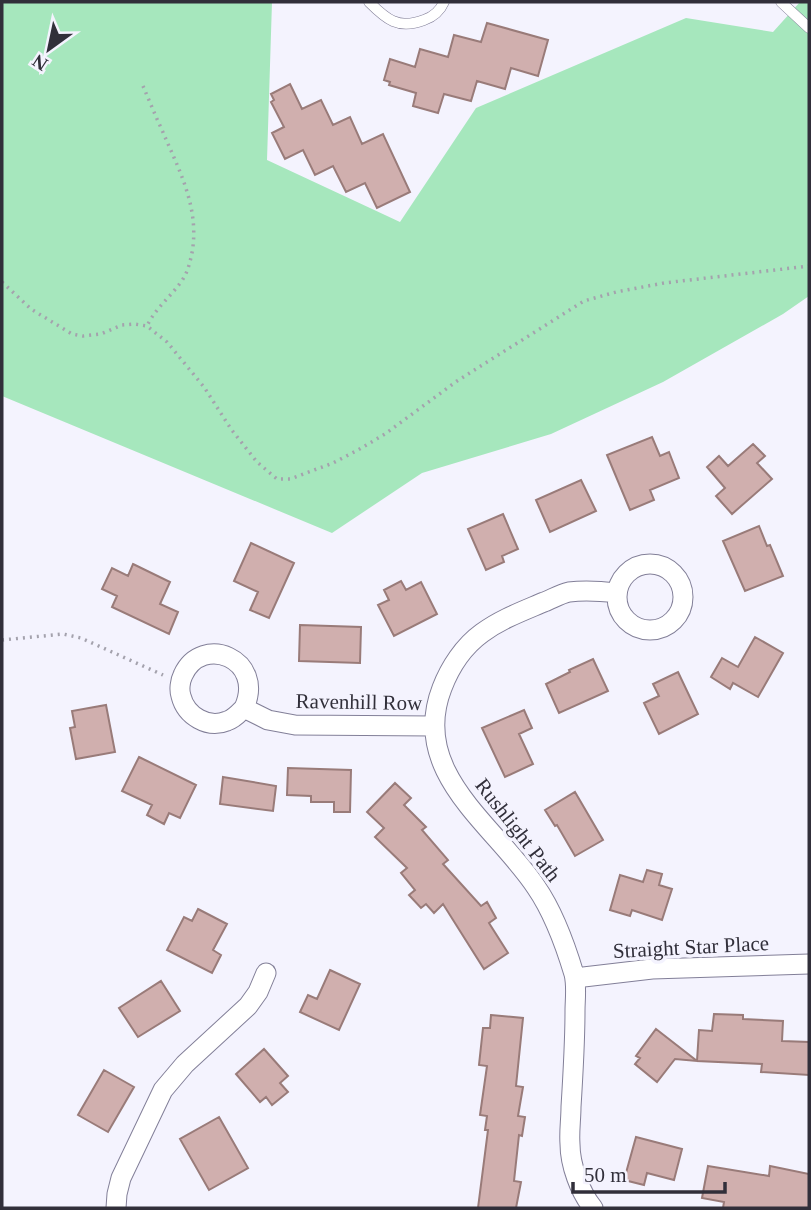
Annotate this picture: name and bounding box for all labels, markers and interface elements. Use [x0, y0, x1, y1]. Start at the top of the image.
north arrow [14, 14, 84, 84]
text: N [28, 50, 51, 75]
street label: Ravenhill Row [296, 689, 423, 715]
street label: Rushlight Path [470, 774, 566, 887]
street label: Straight Star Place [612, 931, 770, 963]
scale bar [573, 1150, 725, 1194]
text: 50 m [584, 1163, 627, 1187]

